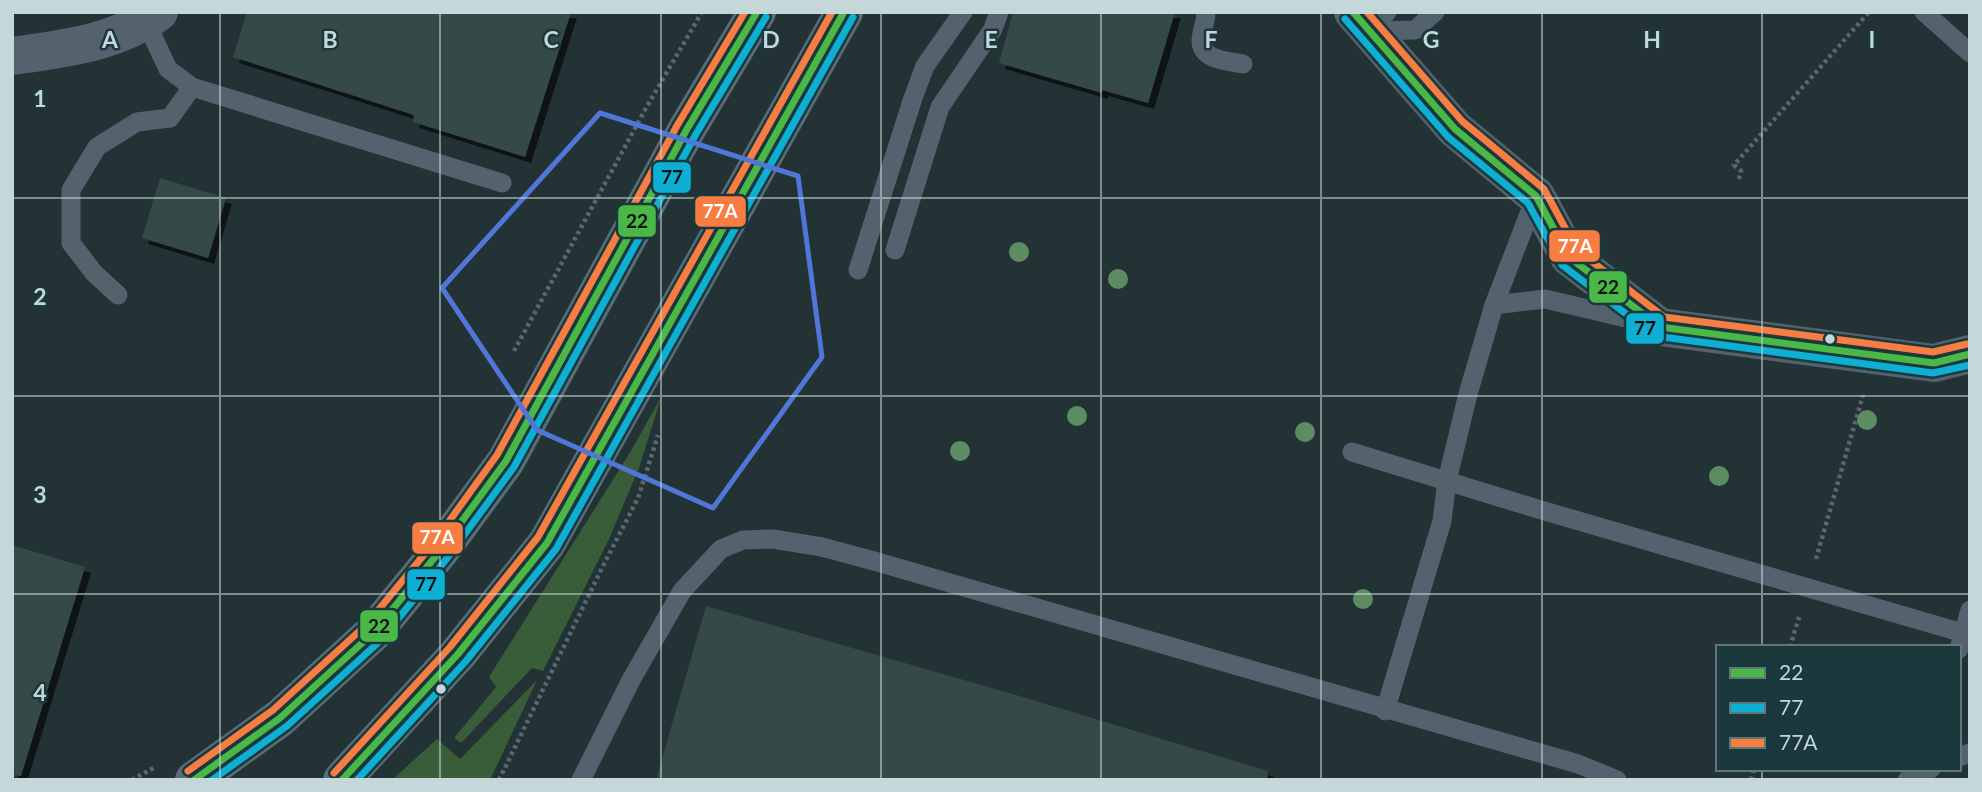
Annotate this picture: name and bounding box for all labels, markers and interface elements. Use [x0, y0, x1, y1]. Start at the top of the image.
text: A [101, 25, 119, 53]
text: B [322, 25, 338, 53]
text: C [543, 25, 559, 53]
text: D [762, 25, 780, 53]
text: E [984, 25, 998, 53]
text: F [1204, 25, 1218, 53]
text: G [1423, 25, 1439, 53]
text: H [1643, 25, 1661, 53]
text: I [1869, 25, 1875, 53]
text: 1 [33, 84, 47, 112]
line badge: 77 [652, 161, 692, 194]
text: 77 [661, 165, 683, 188]
line badge: 77A [694, 195, 747, 228]
text: 77A [702, 199, 738, 222]
line badge: 22 [617, 204, 657, 238]
text: 22 [626, 209, 648, 232]
line badge: 77A [1548, 229, 1601, 263]
text: 77A [1557, 234, 1593, 257]
line badge: 22 [1588, 270, 1628, 304]
text: 22 [1597, 275, 1619, 298]
text: 2 [33, 282, 47, 310]
line badge: 77 [1625, 312, 1665, 345]
text: 77 [1634, 316, 1656, 339]
unlabelled marker [1823, 332, 1837, 346]
text: 3 [33, 480, 47, 508]
line badge: 77A [411, 521, 464, 555]
text: 77A [419, 525, 455, 548]
line badge: 77 [406, 568, 446, 601]
text: 77 [415, 572, 437, 595]
line badge: 22 [359, 609, 399, 643]
text: 22 [368, 614, 390, 637]
legend [1716, 645, 1961, 771]
text: 22 [1779, 659, 1803, 684]
text: 4 [33, 678, 47, 706]
unlabelled marker [434, 682, 448, 696]
text: 77 [1779, 694, 1803, 719]
text: 77A [1779, 729, 1818, 754]

